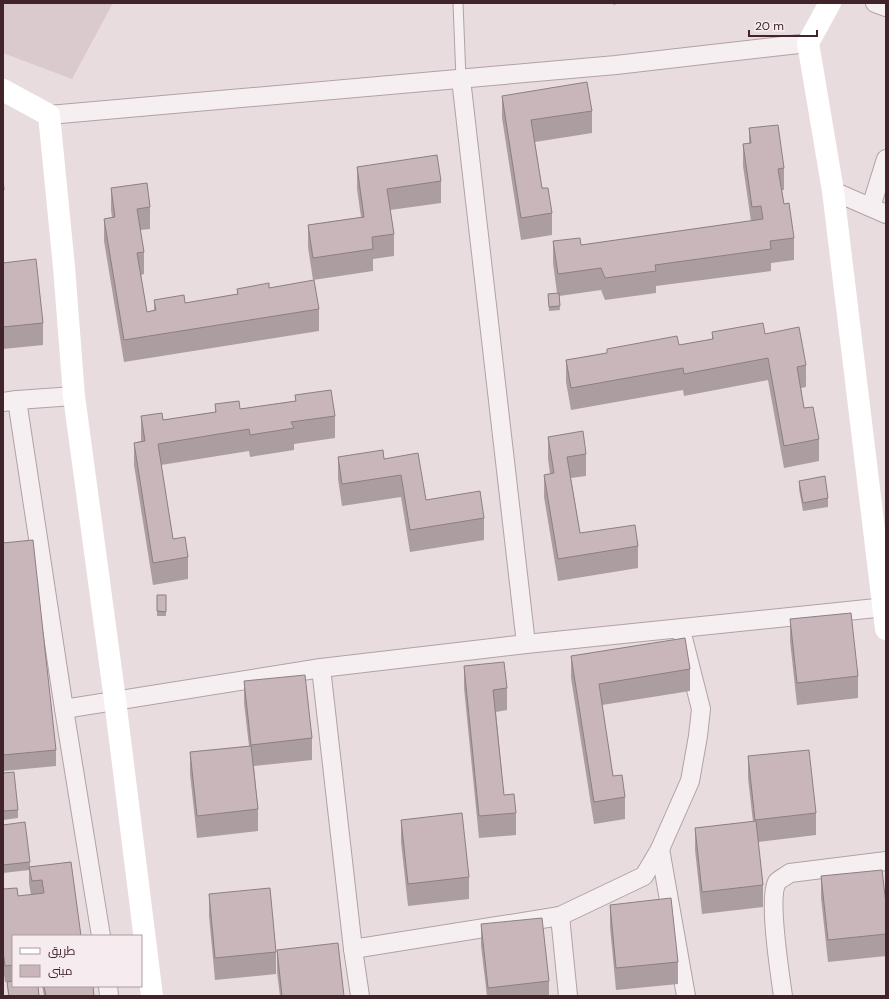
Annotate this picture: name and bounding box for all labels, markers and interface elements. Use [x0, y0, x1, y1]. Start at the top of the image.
scale bar [749, 12, 817, 38]
text: 20 m [755, 18, 784, 34]
legend [12, 935, 142, 987]
text: طريق [48, 943, 76, 959]
text: مبنى [48, 963, 73, 979]

